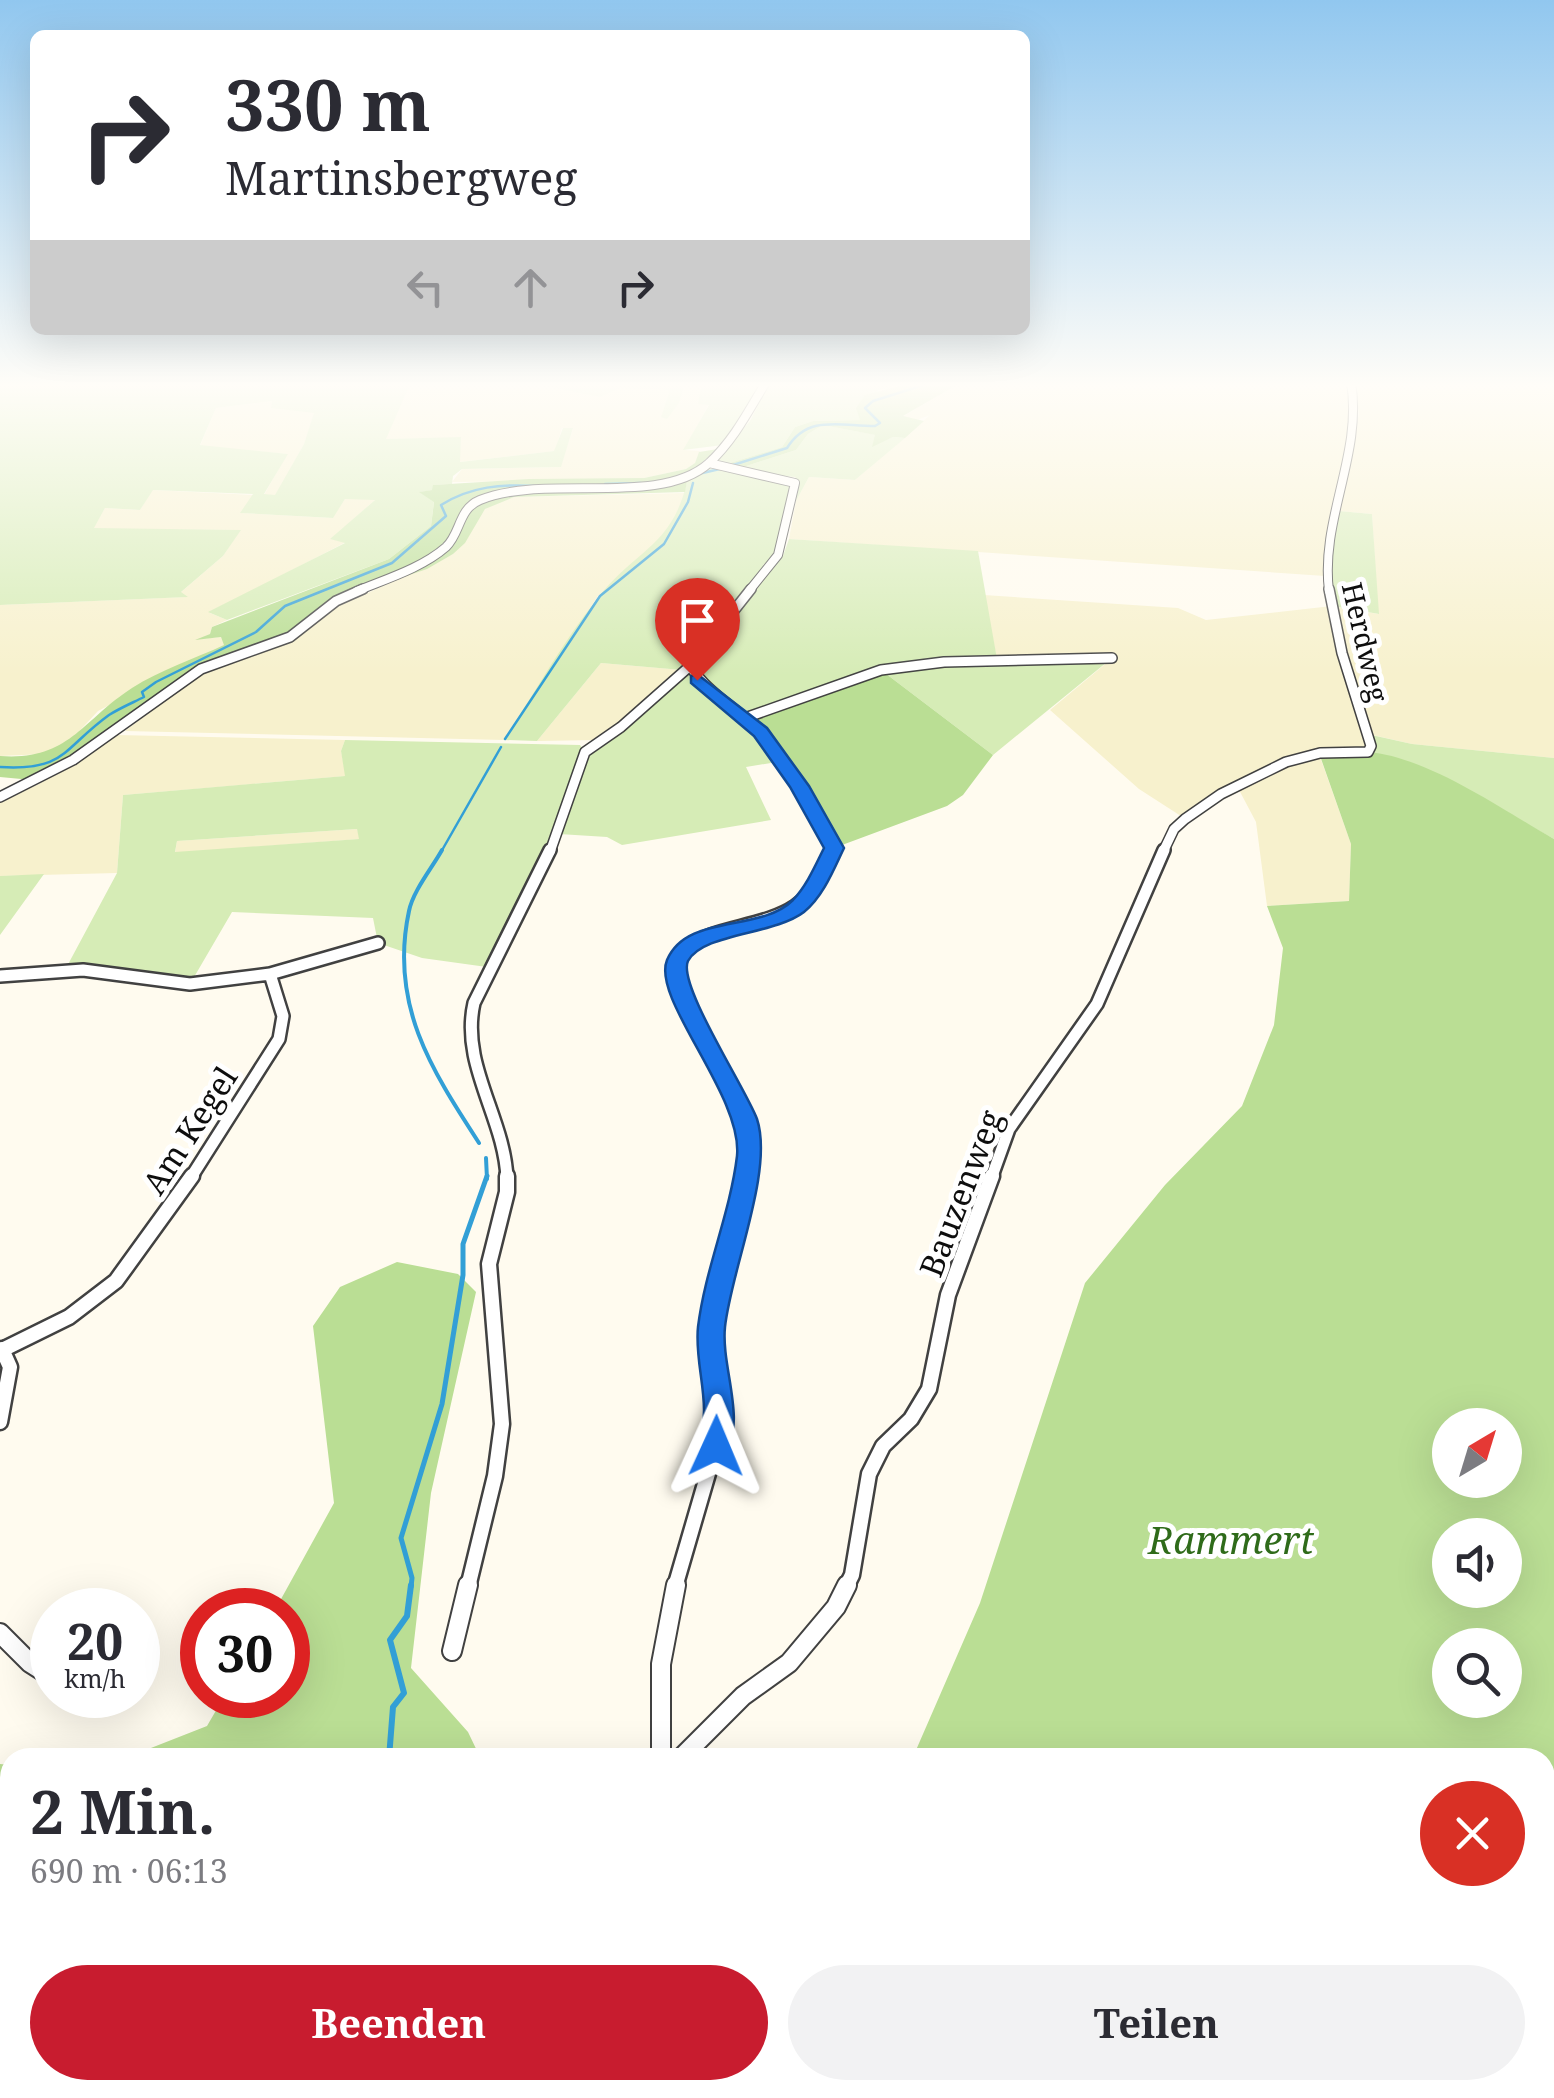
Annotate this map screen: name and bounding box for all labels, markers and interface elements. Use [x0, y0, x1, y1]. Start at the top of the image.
text: 330 m [225, 56, 431, 152]
icon: right [60, 70, 190, 200]
text: Martinsbergweg [225, 147, 578, 208]
icon: left [398, 260, 453, 315]
icon: ahead [503, 260, 558, 315]
icon: right [608, 260, 663, 315]
pin [655, 578, 740, 681]
street label: Herdweg [1334, 578, 1398, 706]
icon: arrive [670, 593, 725, 648]
street label: Am Kegel [132, 1058, 246, 1202]
street label: Bauzenweg [909, 1103, 1011, 1283]
position arrow [664, 1394, 768, 1498]
north arrow [1432, 1408, 1522, 1498]
map controls [1432, 1408, 1522, 1718]
park label: Rammert [1147, 1513, 1315, 1565]
button: sound [1432, 1518, 1522, 1608]
speed limit sign: 30 [180, 1588, 310, 1718]
text: 20 [67, 1607, 123, 1675]
button: search [1432, 1628, 1522, 1718]
text: km/h [64, 1661, 126, 1695]
text: 2 Min. [30, 1770, 215, 1852]
button: close [1420, 1781, 1525, 1886]
text: 690 m · 06:13 [30, 1849, 228, 1892]
button: Beenden [30, 1965, 768, 2080]
button: Teilen [788, 1965, 1525, 2080]

